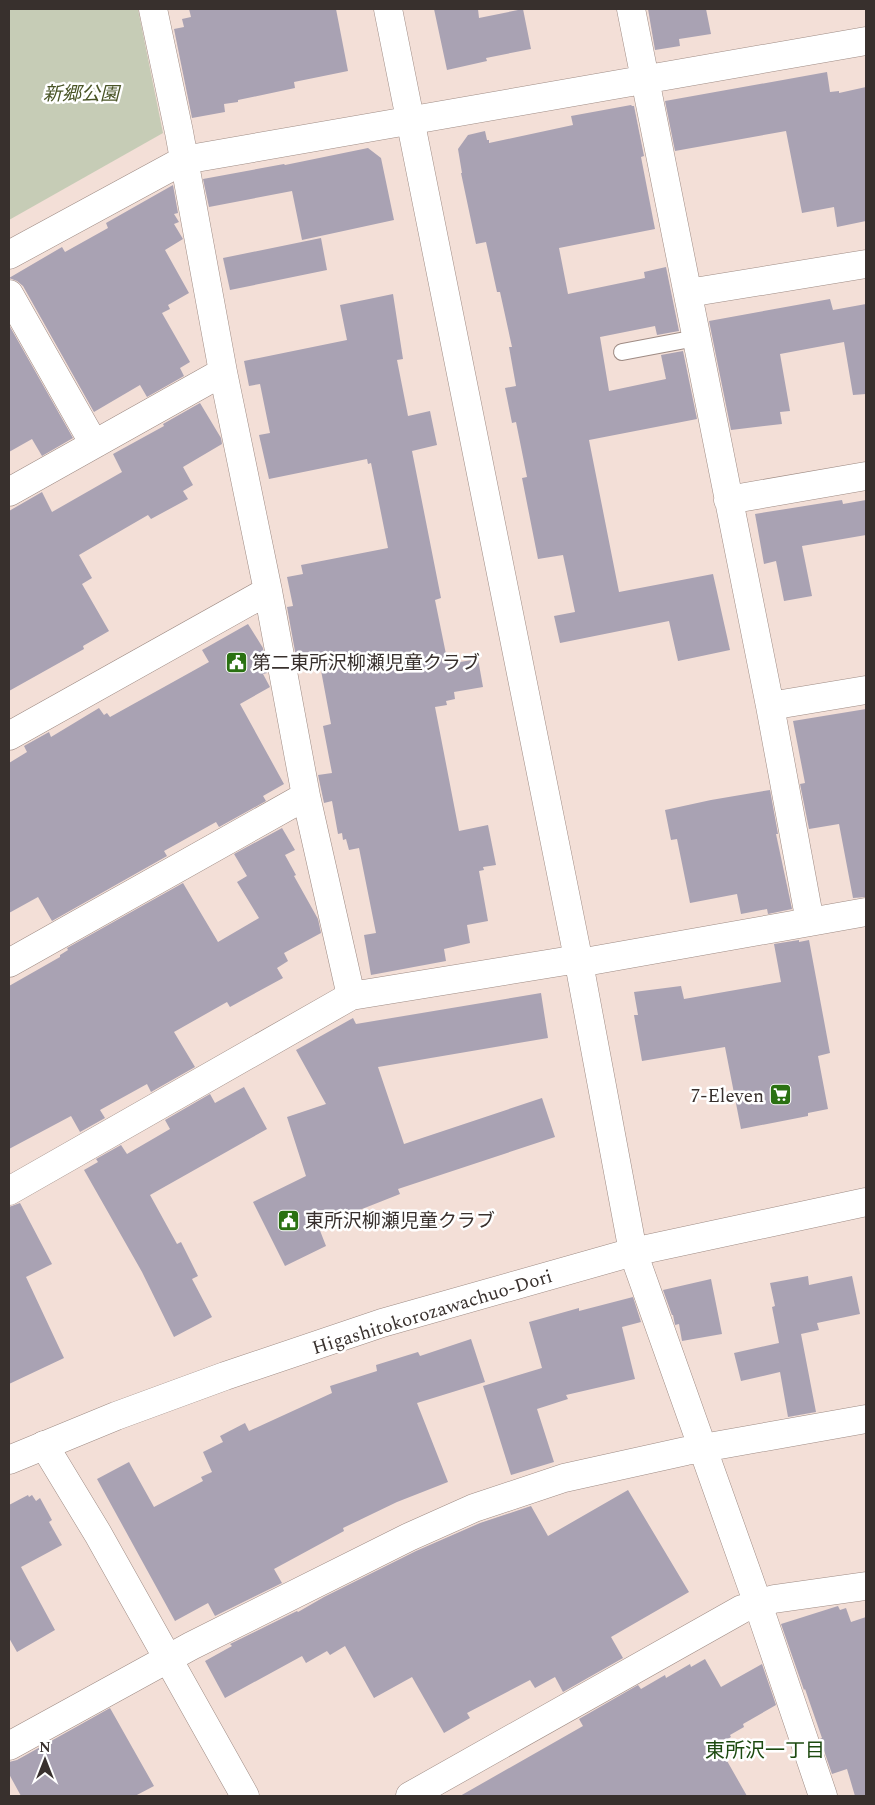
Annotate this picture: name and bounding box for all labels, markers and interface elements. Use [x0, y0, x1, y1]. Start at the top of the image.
park label: 新郷公園 [43, 80, 122, 109]
place label: 第二東所沢柳瀬児童クラブ [252, 649, 480, 678]
public building icon: 第二東所沢柳瀬児童クラブ [224, 650, 248, 674]
place label: 7-Eleven [691, 1082, 764, 1111]
supermarket icon: 7-Eleven [768, 1083, 792, 1107]
place label: 東所沢柳瀬児童クラブ [305, 1207, 495, 1236]
public building icon: 東所沢柳瀬児童クラブ [277, 1208, 301, 1232]
street label: Higashitokorozawachuo-Dori [309, 1262, 556, 1363]
north arrow [20, 1735, 70, 1785]
district label: 東所沢一丁目 [705, 1736, 825, 1766]
text: N [39, 1737, 51, 1758]

